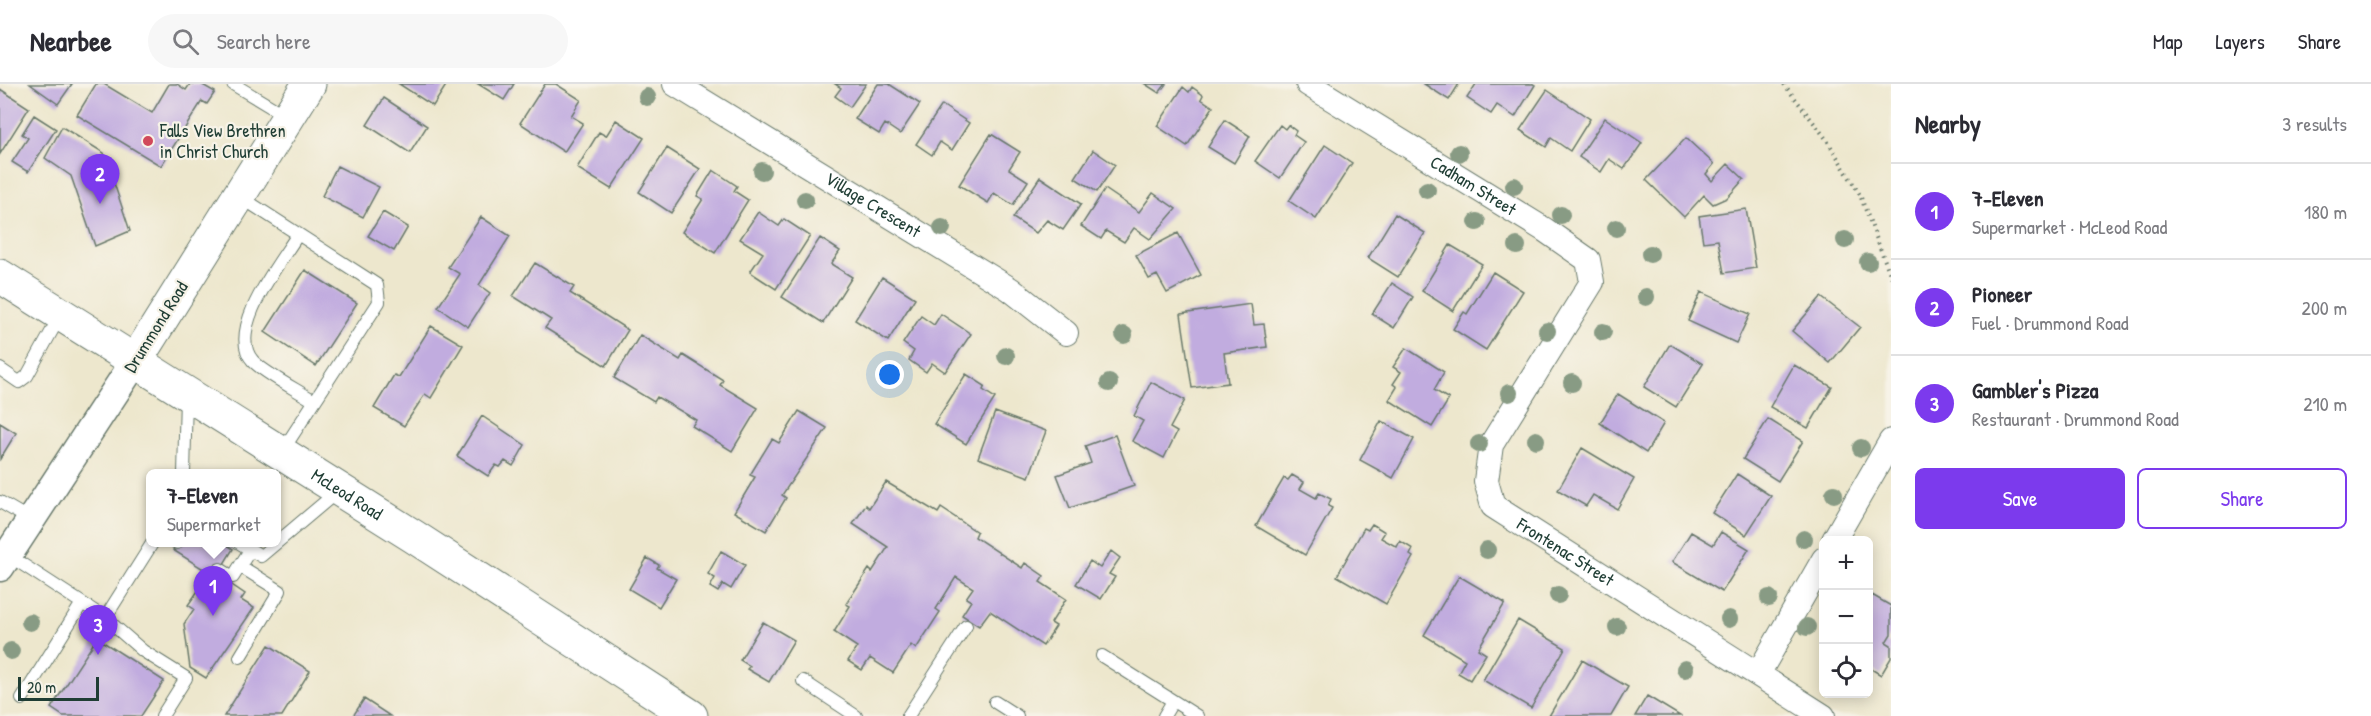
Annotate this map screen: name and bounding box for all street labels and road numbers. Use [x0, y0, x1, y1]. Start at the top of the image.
street label: Cadham Street [1426, 149, 1522, 222]
street label: Village Crescent [821, 166, 926, 244]
street label: Drummond Road [118, 276, 194, 377]
street label: McLeod Road [307, 462, 388, 526]
street label: Frontenac Street [1511, 511, 1620, 592]

